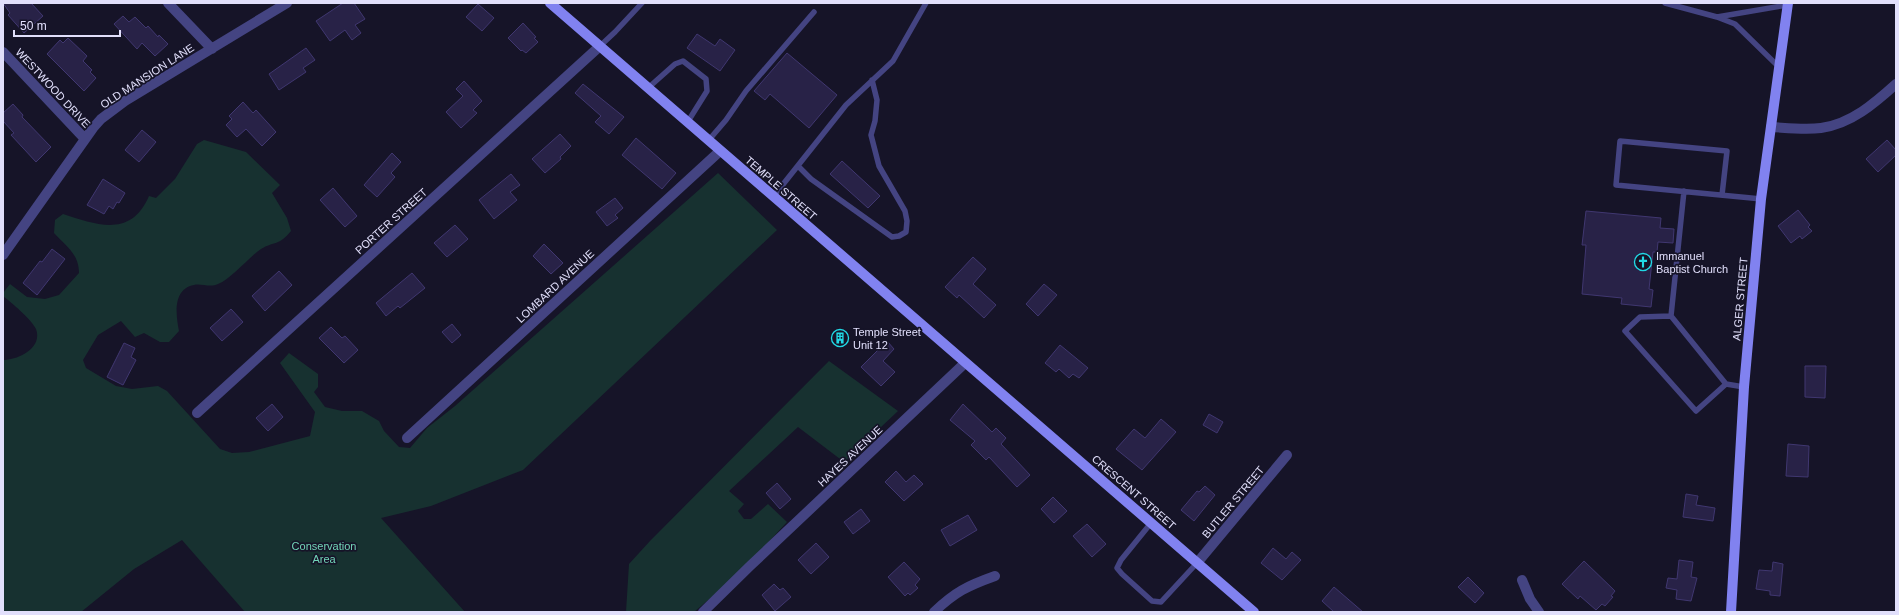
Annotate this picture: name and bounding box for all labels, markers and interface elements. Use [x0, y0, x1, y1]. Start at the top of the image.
scale bar [14, 12, 120, 38]
text: 50 m [20, 19, 47, 33]
street label: OLD MANSION LANE [98, 41, 196, 111]
street label: WESTWOOD DRIVE [13, 46, 93, 130]
street label: TEMPLE STREET [743, 154, 819, 222]
street label: PORTER STREET [353, 186, 429, 256]
street label: LOMBARD AVENUE [514, 247, 596, 325]
place label: Immanuel Baptist Church [1656, 250, 1728, 275]
church icon: Immanuel Baptist Church [1633, 252, 1653, 272]
street label: ALGER STREET [1730, 256, 1750, 341]
place label: Temple Street Unit 12 [853, 326, 921, 351]
building icon: Temple Street Unit 12 [830, 328, 850, 348]
street label: HAYES AVENUE [815, 423, 885, 489]
street label: CRESCENT STREET [1090, 452, 1178, 532]
street label: BUTLER STREET [1200, 464, 1267, 540]
park label: Conservation Area [292, 540, 356, 565]

